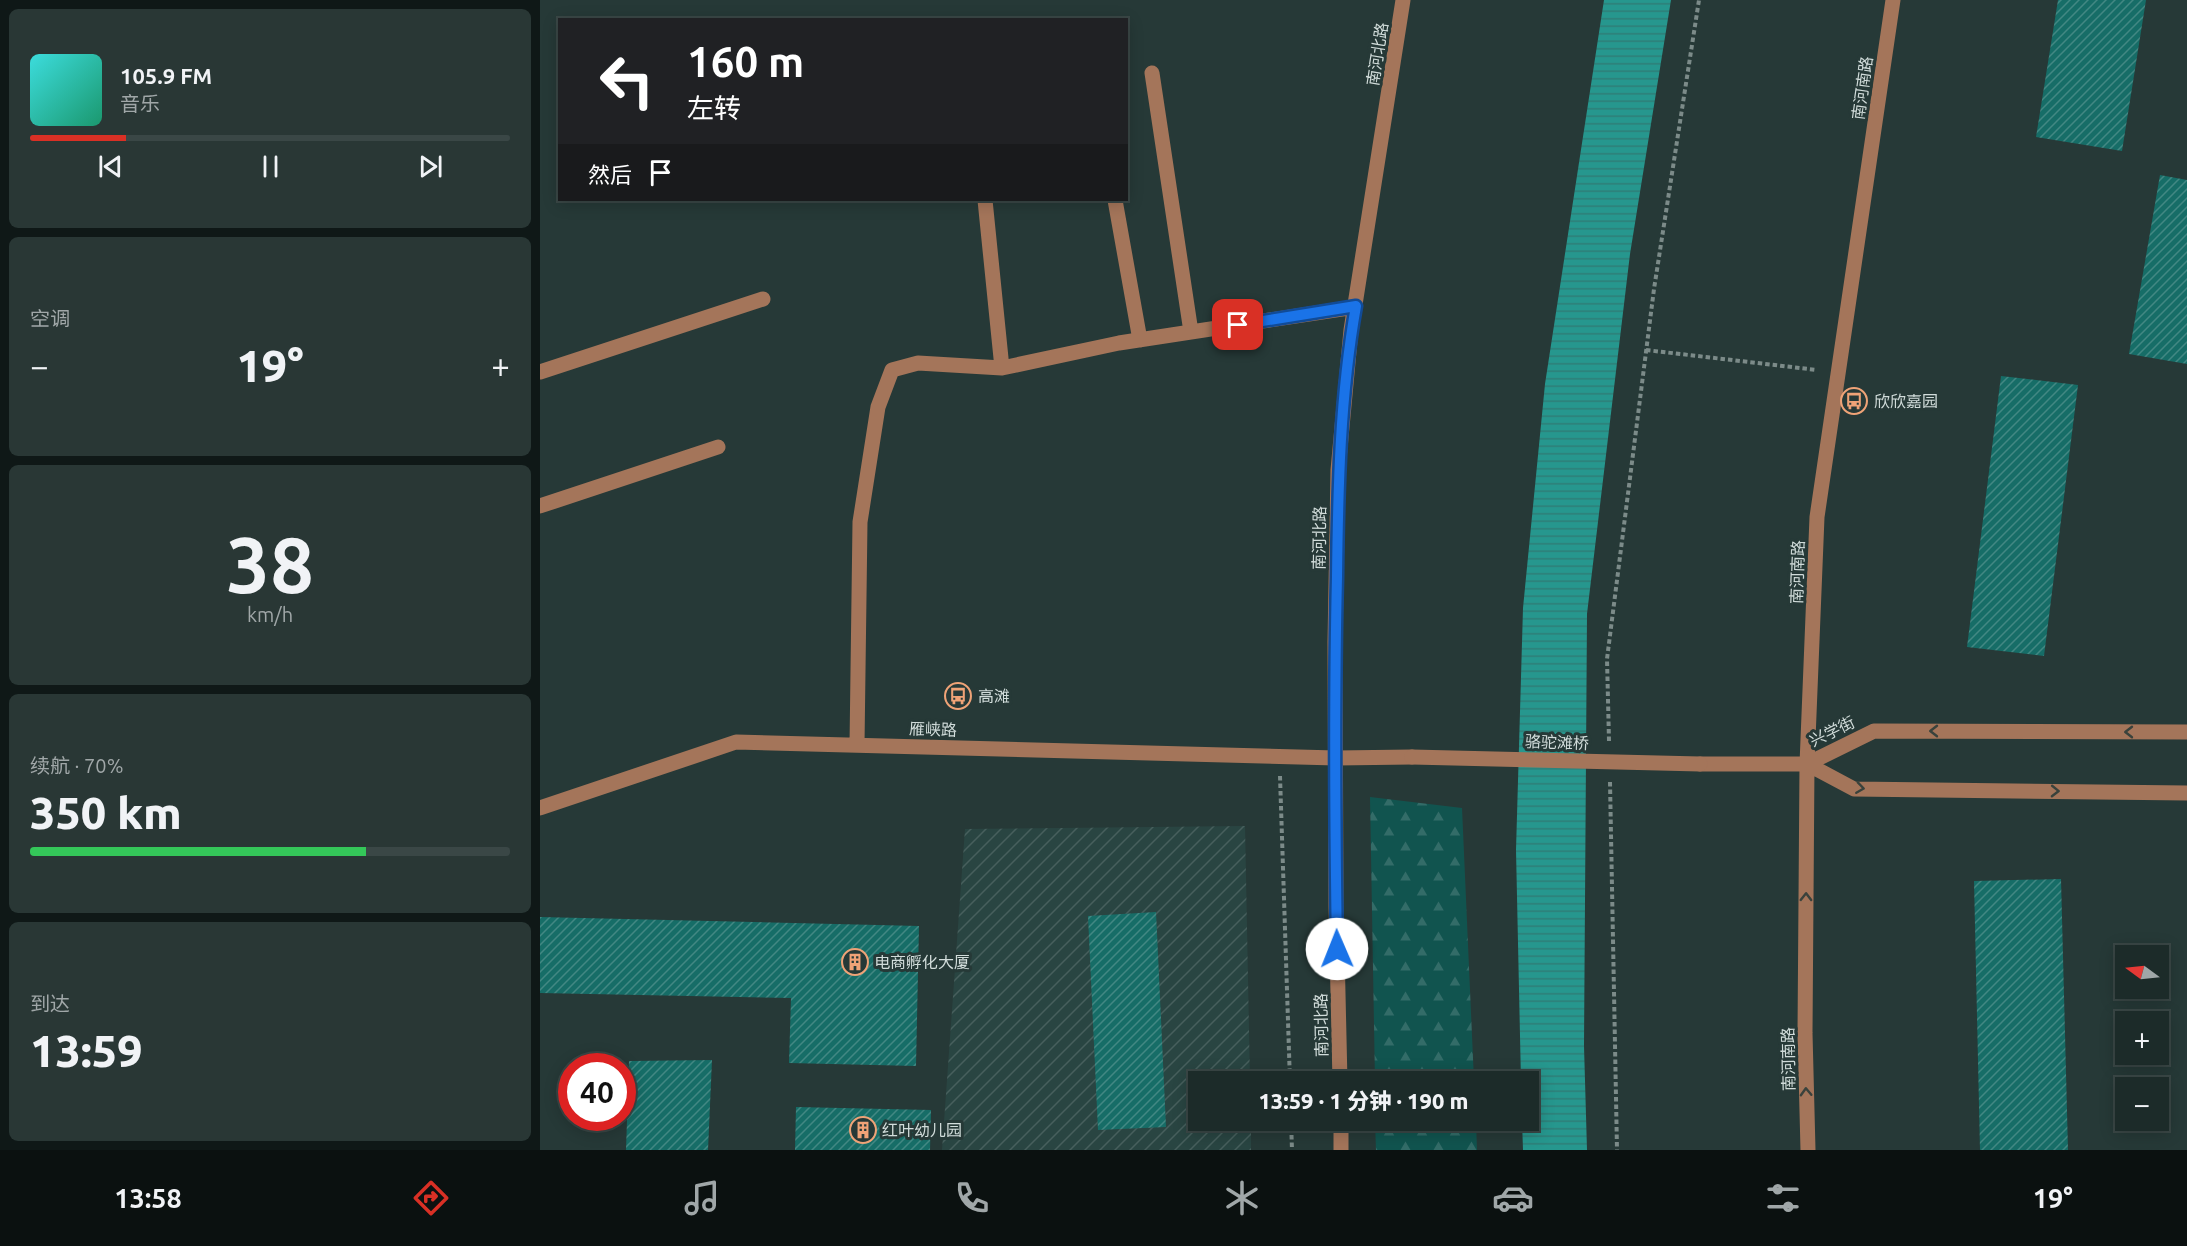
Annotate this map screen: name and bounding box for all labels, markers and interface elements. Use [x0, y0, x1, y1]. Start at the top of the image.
street label: 南河北路 [1363, 21, 1391, 87]
text: 160 m [687, 38, 804, 85]
icon: left [588, 42, 666, 120]
street label: 南河南路 [1849, 55, 1875, 121]
text: 105.9 FM [120, 63, 212, 88]
text: 音乐 [120, 92, 160, 115]
text: 左转 [687, 93, 741, 123]
icon: previous [94, 150, 127, 183]
icon: pause [254, 150, 287, 183]
icon: next [414, 150, 447, 183]
icon: arrive [644, 156, 677, 189]
text: 然后 [588, 162, 632, 187]
pin [1212, 299, 1263, 350]
text: 空调 [30, 307, 70, 330]
icon: arrive [1221, 308, 1254, 341]
text: 19° [236, 340, 304, 391]
text: − [30, 347, 49, 384]
text: + [491, 347, 510, 384]
bus stop icon: 欣欣嘉园 [1839, 386, 1869, 416]
place label: 欣欣嘉园 [1874, 392, 1938, 410]
street label: 南河北路 [1309, 506, 1329, 570]
text: 38 [226, 520, 314, 608]
street label: 南河南路 [1787, 540, 1807, 604]
text: km/h [247, 603, 293, 626]
bus stop icon: 高滩 [943, 681, 973, 711]
place label: 高滩 [978, 687, 1010, 705]
street label: 兴学街 [1806, 712, 1858, 750]
street label: 雁峡路 [909, 719, 957, 739]
one-way arrow [1929, 725, 1938, 737]
one-way arrow [2124, 726, 2133, 738]
street label: 骆驼滩桥 [1525, 732, 1589, 752]
text: 续航 · 70% [30, 754, 123, 777]
one-way arrow [1855, 781, 1865, 793]
one-way arrow [2050, 785, 2059, 798]
text: 350 km [30, 787, 182, 838]
one-way arrow [1800, 892, 1812, 901]
position arrow [1305, 917, 1369, 981]
north arrow [2115, 945, 2169, 999]
map controls [2115, 945, 2169, 1131]
building icon: 电商孵化大厦 [840, 947, 870, 977]
place label: 电商孵化大厦 [874, 953, 970, 971]
text: 到达 [30, 992, 70, 1015]
street label: 南河北路 [1311, 993, 1331, 1057]
button: + [2115, 1011, 2169, 1065]
text: 13:59 [30, 1025, 143, 1076]
street label: 南河南路 [1778, 1027, 1798, 1091]
speed limit sign: 40 [558, 1053, 636, 1131]
button: − [2115, 1077, 2169, 1131]
one-way arrow [1800, 1087, 1813, 1096]
text: 13:59 · 1 分钟 · 190 m [1258, 1088, 1469, 1113]
building icon: 红叶幼儿园 [848, 1115, 878, 1145]
place label: 红叶幼儿园 [882, 1121, 962, 1139]
icon: directions [410, 1177, 452, 1219]
icon: music [681, 1177, 723, 1219]
icon: phone [951, 1177, 993, 1219]
icon: climate [1221, 1177, 1263, 1219]
icon: car [1492, 1177, 1534, 1219]
icon: filters [1762, 1177, 1804, 1219]
text: 13:58 [114, 1183, 182, 1213]
text: 19° [2033, 1183, 2073, 1213]

